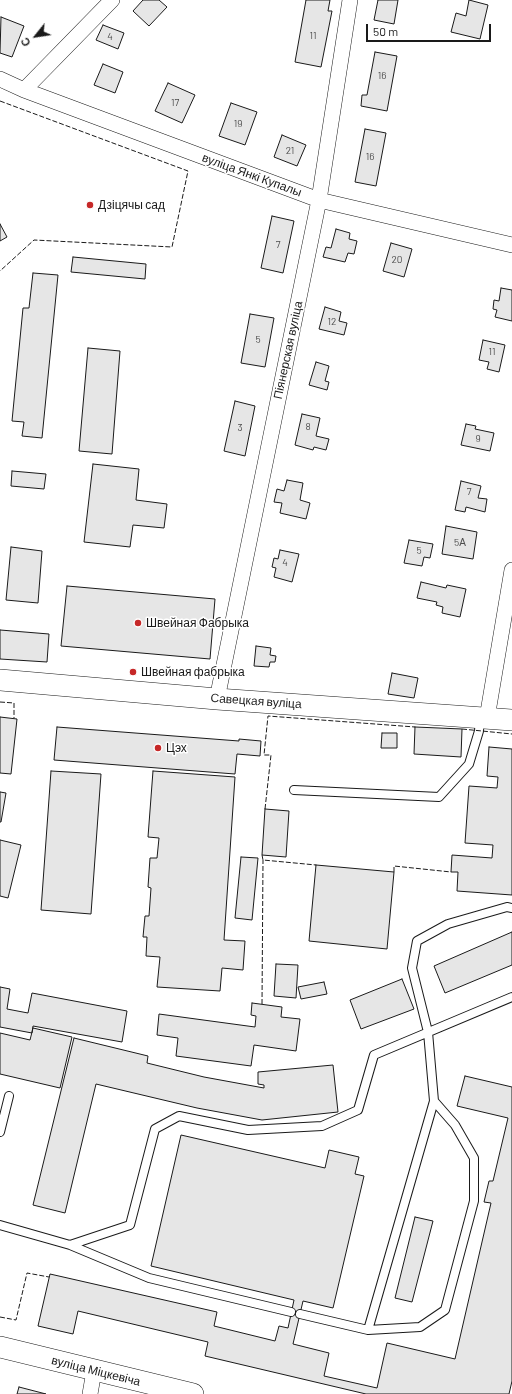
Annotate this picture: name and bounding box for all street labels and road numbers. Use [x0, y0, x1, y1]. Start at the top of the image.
street label: вуліца Янкі Купалы [200, 150, 304, 200]
street label: Піянерская вуліца [271, 300, 305, 400]
street label: Савецкая вуліца [210, 691, 302, 711]
street label: вуліца Міцкевіча [50, 1353, 142, 1389]

